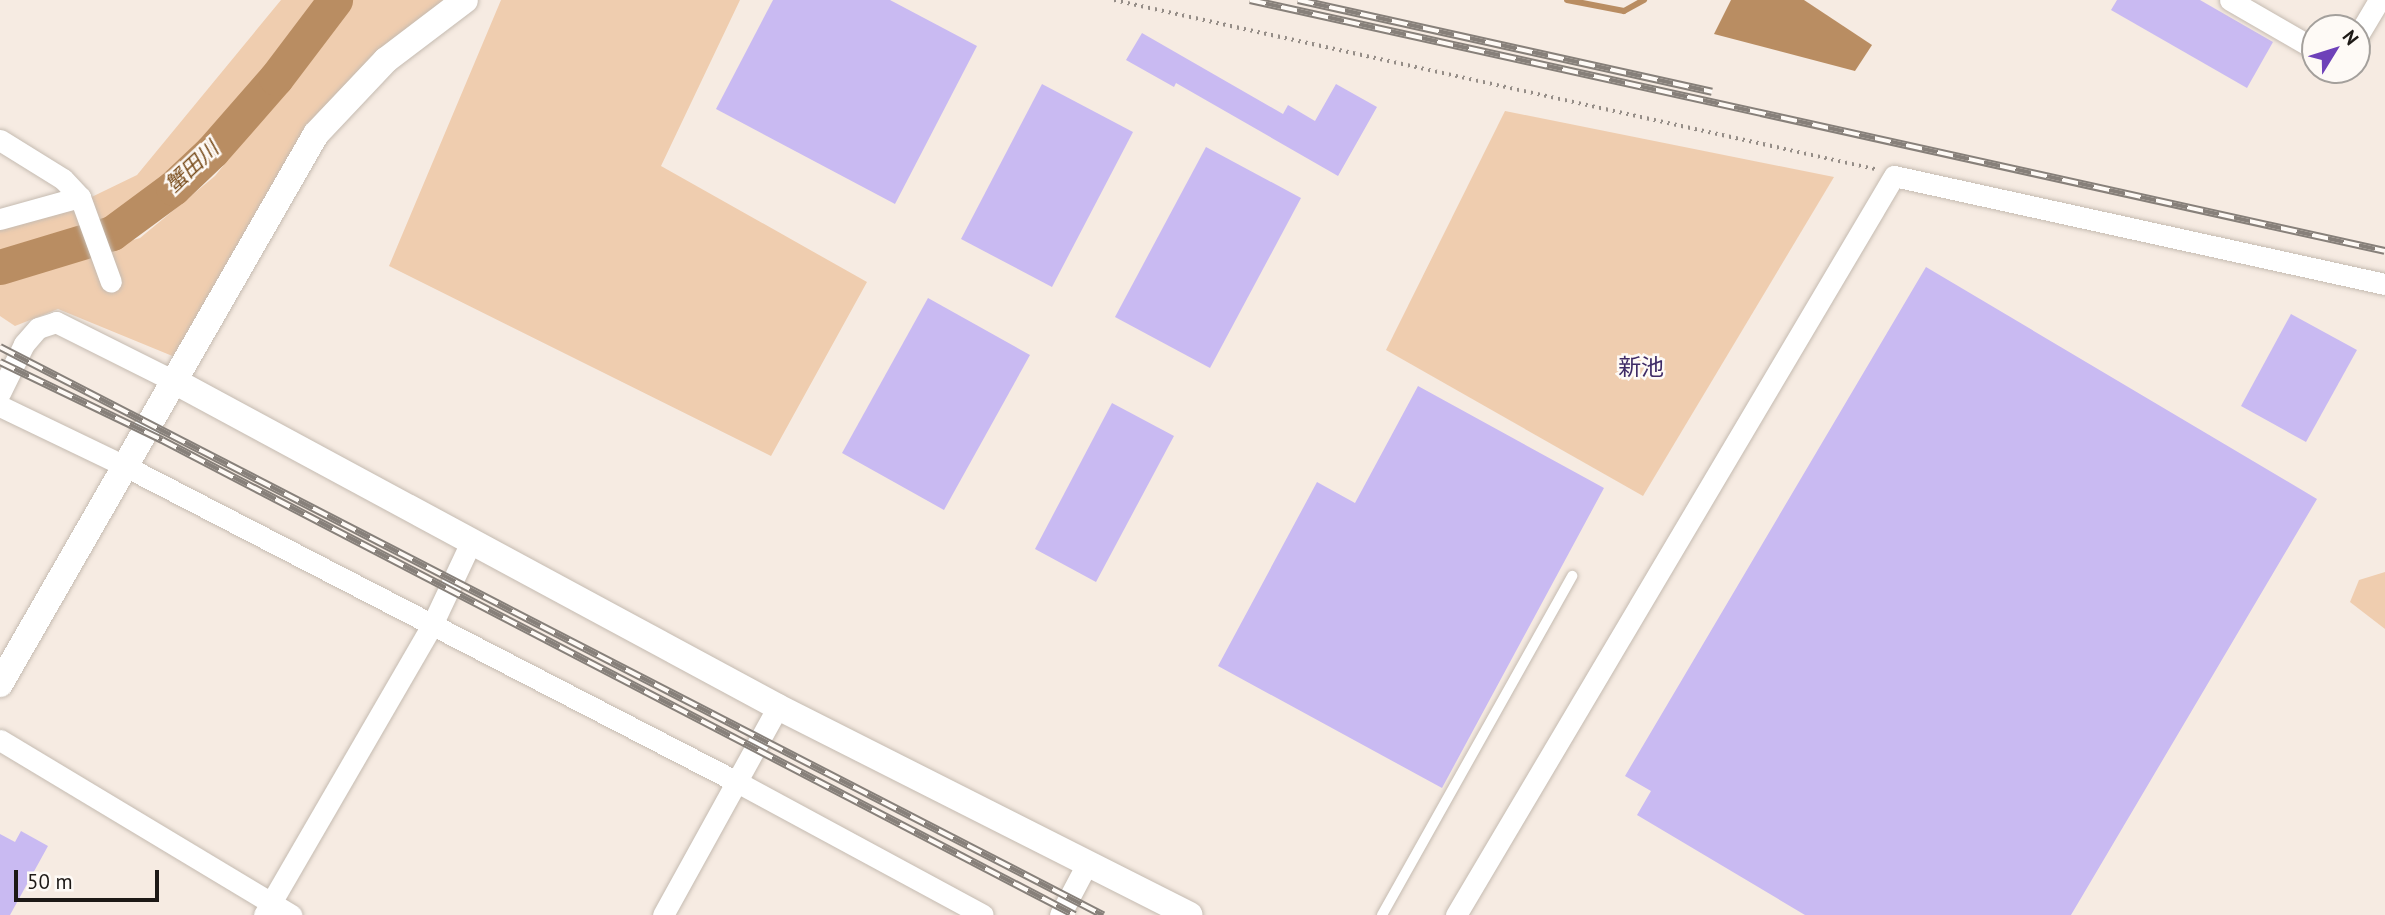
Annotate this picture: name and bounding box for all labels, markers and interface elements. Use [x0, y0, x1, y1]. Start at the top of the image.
north arrow [2301, 14, 2371, 84]
text: N [2338, 25, 2364, 50]
water label: 蟹田川 [160, 136, 224, 198]
district label: 新池 [1618, 353, 1664, 381]
scale bar [18, 856, 163, 900]
text: 50 m [27, 868, 73, 895]

